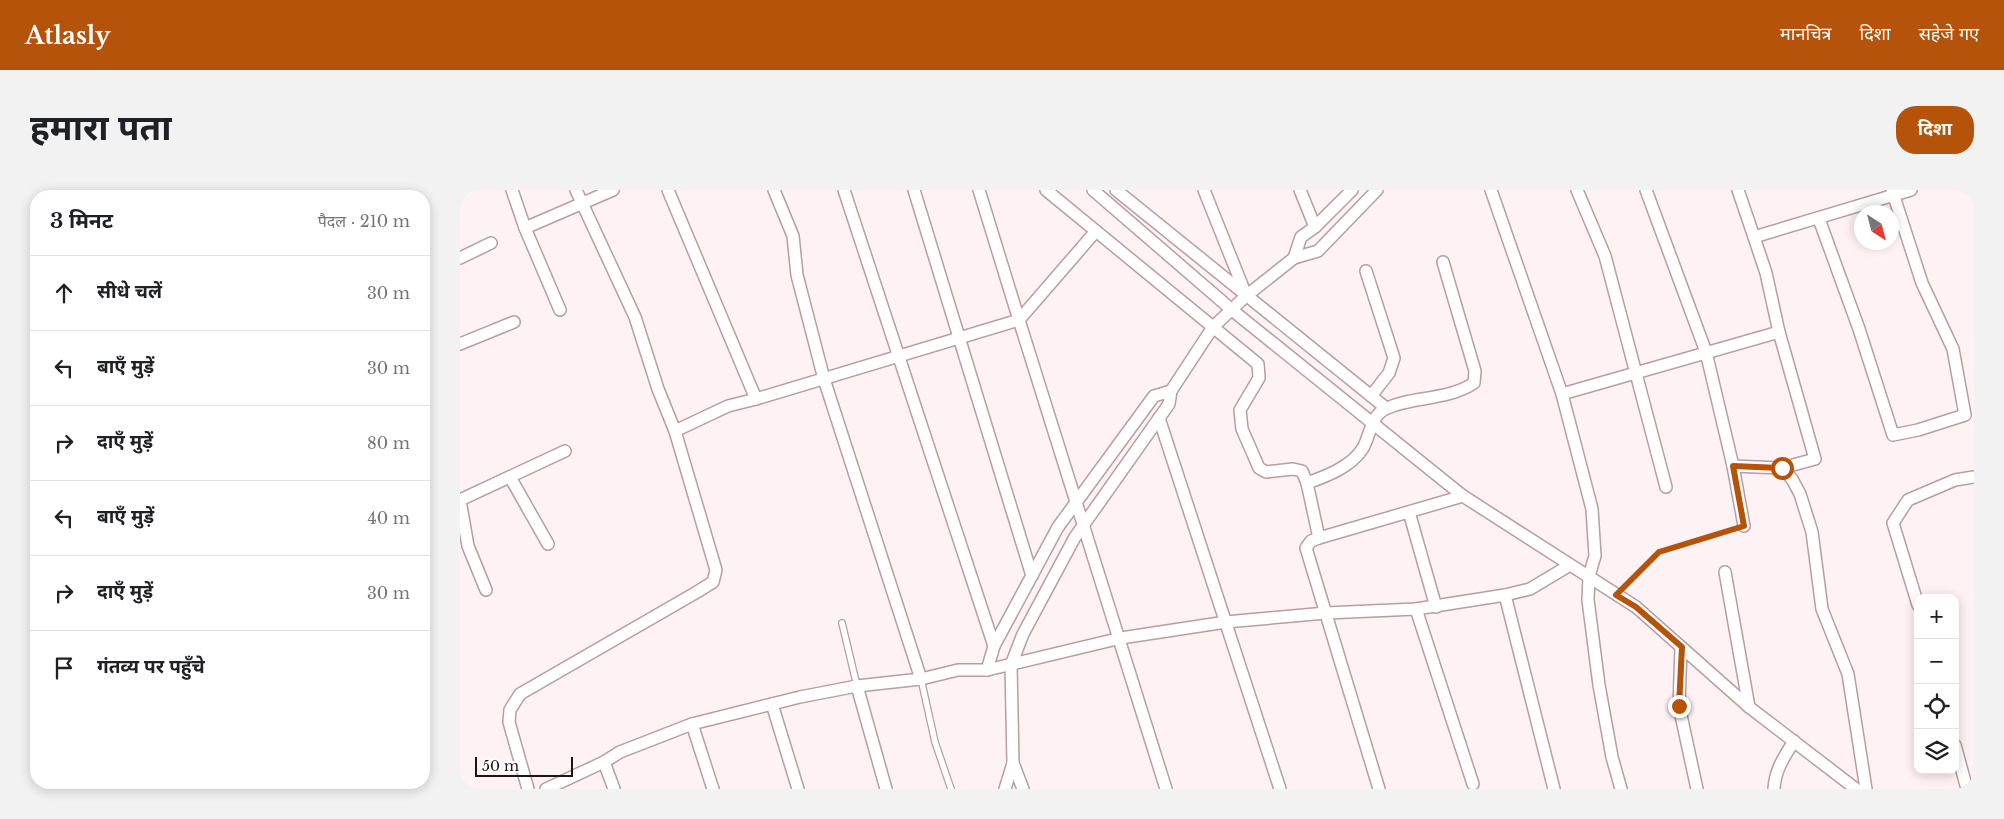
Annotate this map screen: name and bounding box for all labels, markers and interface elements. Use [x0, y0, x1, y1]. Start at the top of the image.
text: Atlasly [25, 21, 111, 50]
text: मानचित्र [1780, 23, 1832, 45]
text: दिशा [1860, 23, 1891, 45]
text: सहेजे गए [1919, 23, 1979, 45]
text: हमारा पता [30, 106, 171, 149]
button: दिशा [1896, 106, 1974, 154]
north arrow [1854, 205, 1899, 250]
text: 3 मिनट [50, 208, 113, 234]
text: पैदल · 210 m [318, 211, 410, 231]
icon: ahead [50, 279, 78, 307]
text: सीधे चलें [97, 280, 162, 303]
text: 30 m [367, 283, 410, 303]
icon: left [50, 354, 78, 382]
text: बाएँ मुड़ें [97, 355, 154, 378]
text: 30 m [367, 358, 410, 378]
icon: right [50, 429, 78, 457]
text: दाएँ मुड़ें [97, 430, 153, 453]
text: 80 m [367, 433, 410, 453]
route start [1771, 457, 1794, 480]
icon: left [50, 504, 78, 532]
text: बाएँ मुड़ें [97, 505, 154, 528]
text: 40 m [367, 508, 410, 528]
icon: right [50, 579, 78, 607]
text: दाएँ मुड़ें [97, 580, 153, 603]
text: 30 m [367, 583, 410, 603]
map controls [1914, 594, 1959, 774]
button: + [1914, 594, 1959, 639]
button: − [1914, 639, 1959, 684]
icon: arrive [50, 654, 78, 682]
text: गंतव्य पर पहुँचे [97, 655, 205, 678]
button: locate [1914, 684, 1959, 729]
route end [1668, 695, 1691, 718]
button: layers [1914, 729, 1959, 774]
scale bar [475, 754, 572, 777]
text: 50 m [482, 757, 519, 775]

